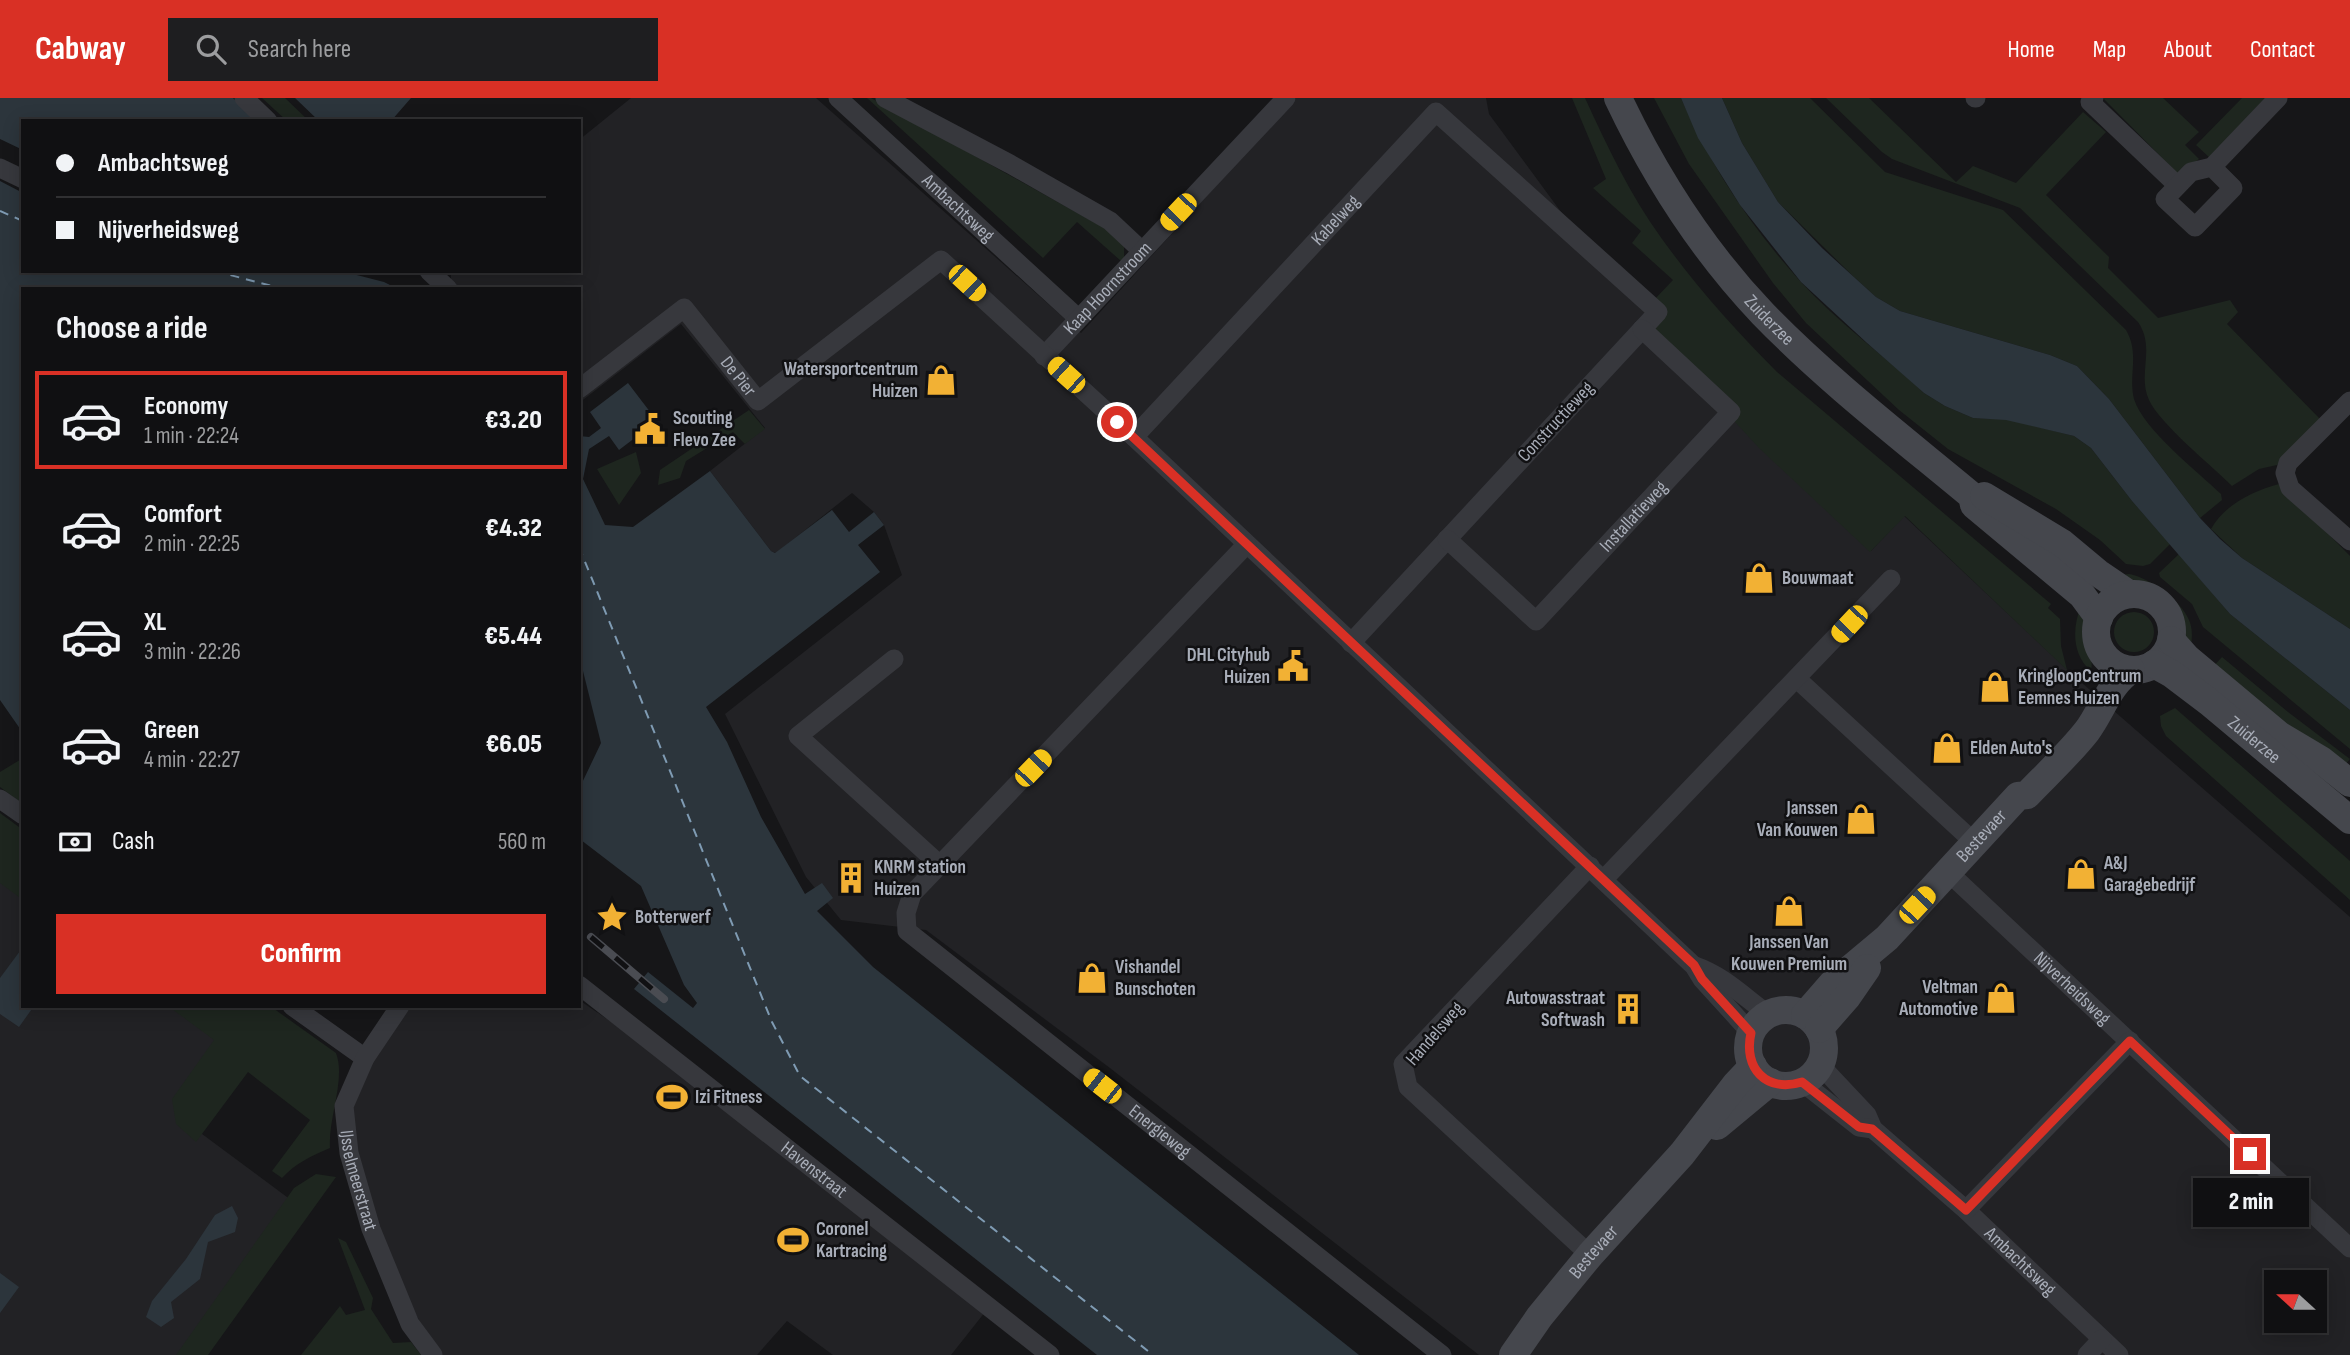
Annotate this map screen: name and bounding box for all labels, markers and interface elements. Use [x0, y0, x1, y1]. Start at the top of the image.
search box [168, 18, 658, 81]
text: Cabway [35, 29, 126, 69]
icon: search [192, 30, 230, 68]
text: Search here [248, 34, 351, 65]
text: Home [2007, 35, 2055, 64]
text: Map [2093, 35, 2126, 64]
text: About [2164, 35, 2212, 64]
text: Contact [2250, 35, 2315, 64]
text: Ambachtsweg [98, 148, 229, 179]
street label: Ambachtsweg [916, 169, 999, 247]
car [1156, 189, 1201, 235]
street label: Kabelweg [1306, 190, 1365, 250]
text: Nijverheidsweg [98, 215, 239, 246]
street label: Kaap Hoornstroom [1059, 237, 1157, 339]
car [945, 261, 990, 305]
street label: Zuiderzee [1739, 290, 1799, 350]
text: Choose a ride [56, 309, 208, 348]
street label: De Pier [715, 352, 762, 401]
car [1044, 353, 1089, 397]
place label: Watersportcentrum Huizen [784, 358, 918, 403]
shop icon: Watersportcentrum Huizen [924, 363, 958, 397]
street label: Constructieweg [1513, 377, 1599, 467]
icon: car [60, 389, 123, 452]
text: Economy [144, 391, 228, 422]
text: €3.20 [485, 405, 542, 436]
route start [1101, 406, 1133, 438]
place label: Scouting Flevo Zee [673, 407, 736, 452]
public building icon: Scouting Flevo Zee [633, 412, 667, 446]
text: 1 min · 22:24 [144, 422, 239, 450]
street label: Installatieweg [1595, 476, 1673, 557]
icon: car [60, 497, 123, 560]
text: Comfort [144, 499, 222, 530]
text: €4.32 [485, 513, 542, 544]
text: 2 min · 22:25 [144, 530, 240, 558]
shop icon: Bouwmaat [1742, 561, 1776, 595]
place label: Bouwmaat [1782, 567, 1854, 590]
car [1827, 601, 1872, 647]
icon: car [60, 605, 123, 668]
text: XL [144, 607, 166, 638]
text: €5.44 [484, 621, 542, 652]
text: 3 min · 22:26 [144, 638, 241, 666]
place label: DHL Cityhub Huizen [1187, 644, 1270, 689]
public building icon: DHL Cityhub Huizen [1276, 649, 1310, 683]
place label: KringloopCentrum Eemnes Huizen [2018, 665, 2141, 710]
shop icon: KringloopCentrum Eemnes Huizen [1978, 670, 2012, 704]
street label: Zuiderzee [2223, 711, 2285, 769]
icon: car [60, 713, 123, 776]
text: Green [144, 715, 199, 746]
text: €6.05 [486, 729, 542, 760]
shop icon: Elden Auto's [1930, 731, 1964, 765]
place label: Elden Auto's [1970, 737, 2052, 760]
text: 4 min · 22:27 [144, 746, 240, 774]
car [1011, 746, 1056, 790]
place label: Janssen Van Kouwen [1757, 797, 1838, 842]
shop icon: Janssen Van Kouwen [1844, 802, 1878, 836]
street label: Bestevaer [1951, 804, 2012, 867]
icon: cash [56, 823, 94, 861]
text: Cash [112, 826, 155, 857]
text: 560 m [498, 828, 546, 856]
place label: A&J Garagebedrijf [2103, 852, 2196, 897]
place label: KNRM station Huizen [874, 856, 966, 901]
shop icon: A&J Garagebedrijf [2064, 857, 2098, 891]
building icon: KNRM station Huizen [834, 861, 868, 895]
car [1895, 882, 1940, 928]
shop icon: Janssen Van Kouwen Premium [1772, 894, 1806, 928]
place icon: Botterwerf [595, 900, 629, 934]
place label: Botterwerf [635, 906, 712, 929]
button: Confirm [56, 914, 546, 994]
place label: Janssen Van Kouwen Premium [1731, 931, 1847, 976]
street label: Nijverheidsweg [2029, 947, 2116, 1030]
place label: Vishandel Bunschoten [1115, 956, 1196, 1001]
shop icon: Vishandel Bunschoten [1075, 961, 1109, 995]
place label: Veltman Automotive [1898, 976, 1978, 1021]
shop icon: Veltman Automotive [1984, 981, 2018, 1015]
place label: Autowasstraat Softwash [1505, 987, 1605, 1032]
building icon: Autowasstraat Softwash [1611, 992, 1645, 1026]
street label: Handelsweg [1401, 997, 1469, 1071]
car [1079, 1065, 1126, 1107]
sports icon: Izi Fitness [655, 1080, 689, 1114]
place label: Izi Fitness [695, 1086, 762, 1109]
street label: Energieweg [1124, 1100, 1196, 1163]
street label: IJsselmeerstraat [335, 1129, 382, 1234]
street label: Havenstraat [776, 1137, 852, 1203]
route end [2234, 1138, 2266, 1170]
callout: 2 min [2192, 1178, 2308, 1228]
text: 2 min [2229, 1188, 2273, 1216]
place label: Coronel Kartracing [816, 1218, 887, 1263]
street label: Bestevaer [1564, 1220, 1623, 1283]
street label: Ambachtsweg [1979, 1221, 2061, 1301]
sports icon: Coronel Kartracing [776, 1223, 810, 1257]
north arrow [2264, 1270, 2328, 1334]
map controls [2264, 1270, 2327, 1333]

